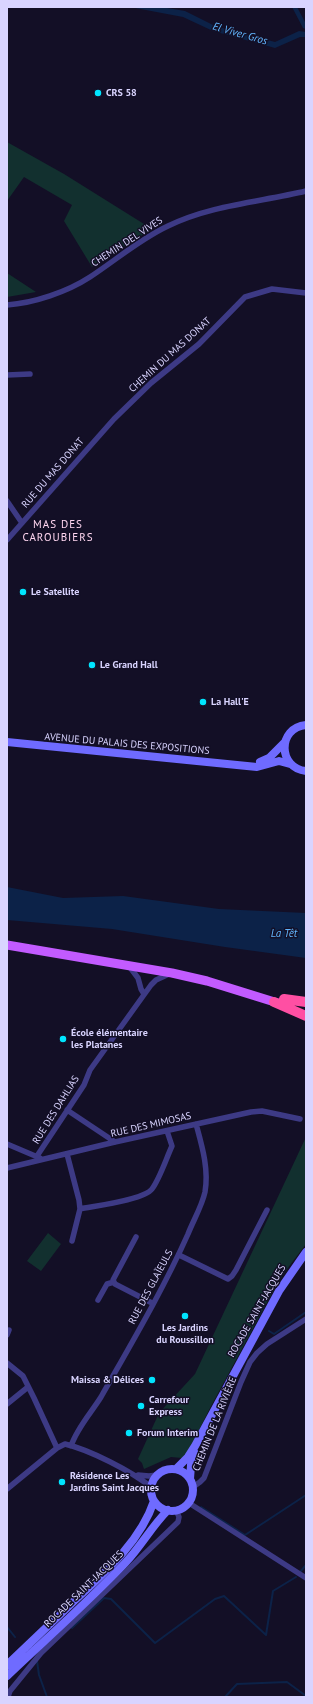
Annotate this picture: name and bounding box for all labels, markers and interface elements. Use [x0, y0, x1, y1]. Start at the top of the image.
water label: El Viver Gros [211, 20, 269, 48]
place label: CRS 58 [106, 87, 137, 99]
marker: CRS 58 [93, 88, 103, 98]
street label: CHEMIN DEL VIVES [89, 214, 165, 270]
street label: CHEMIN DU MAS DONAT [126, 315, 214, 395]
street label: RUE DU MAS DONAT [19, 436, 87, 510]
district label: MAS DES CAROUBIERS [22, 518, 94, 544]
place label: Le Satellite [31, 586, 79, 598]
marker: Le Satellite [18, 587, 28, 597]
place label: Le Grand Hall [100, 659, 158, 671]
marker: Le Grand Hall [87, 660, 97, 670]
place label: La Hall'E [211, 696, 249, 708]
marker: La Hall'E [198, 697, 208, 707]
street label: AVENUE DU PALAIS DES EXPOSITIONS [44, 731, 210, 757]
water label: La Têt [271, 927, 297, 941]
place label: École élémentaire les Platanes [71, 1027, 148, 1050]
marker: École élémentaire les Platanes [58, 1034, 68, 1044]
street label: RUE DES DAHLIAS [30, 1074, 82, 1146]
street label: RUE DES MIMOSAS [109, 1110, 193, 1140]
street label: RUE DES GLAÏEULS [126, 1248, 176, 1326]
street label: ROCADE SAINT-JACQUES [225, 1262, 289, 1360]
marker: Les Jardins du Roussillon [180, 1311, 190, 1321]
place label: Les Jardins du Roussillon [156, 1322, 214, 1346]
place label: Maissa & Délices [71, 1374, 144, 1386]
marker: Maissa & Délices [147, 1375, 157, 1385]
street label: CHEMIN DE LA RIVIÈRE [191, 1375, 239, 1473]
place label: Carrefour Express [149, 1394, 189, 1418]
marker: Carrefour Express [136, 1401, 146, 1411]
place label: Forum Interim [137, 1427, 198, 1439]
marker: Forum Interim [124, 1428, 134, 1438]
place label: Résidence Les Jardins Saint Jacques [70, 1470, 159, 1494]
marker: Résidence Les Jardins Saint Jacques [57, 1477, 67, 1487]
street label: ROCADE SAINT-JACQUES [42, 1548, 126, 1630]

